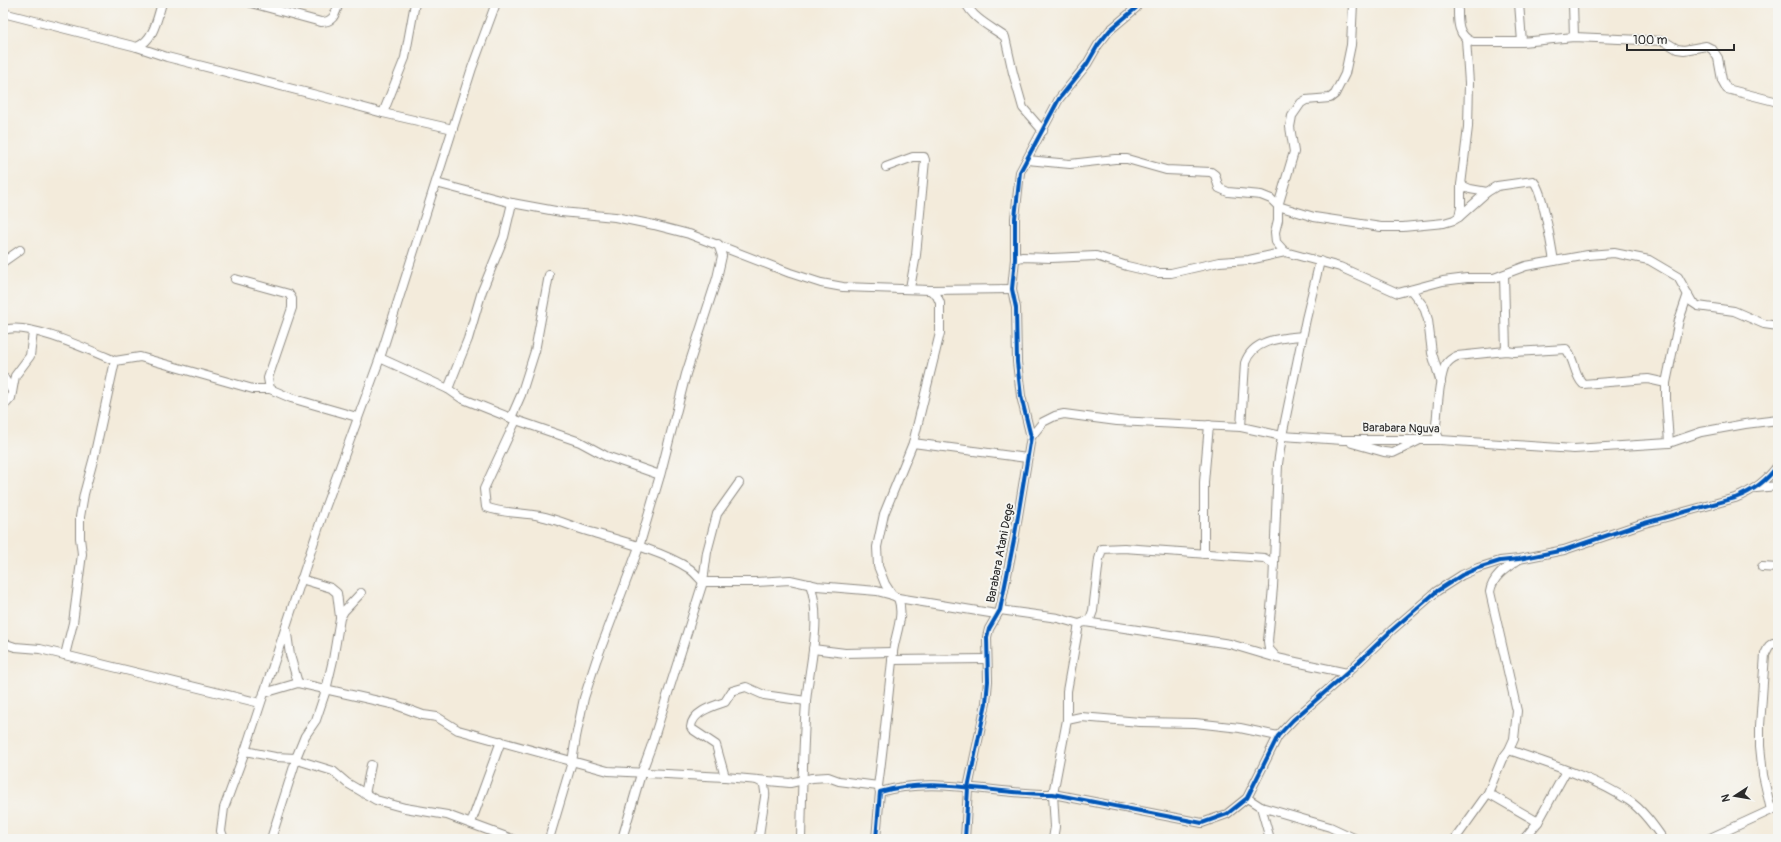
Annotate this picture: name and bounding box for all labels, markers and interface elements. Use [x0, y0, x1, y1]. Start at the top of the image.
scale bar [1627, 26, 1734, 52]
text: 100 m [1633, 33, 1668, 48]
street label: Barabara Nguva [1362, 420, 1440, 437]
street label: Barabara Atani Dege [983, 502, 1017, 604]
north arrow [1715, 776, 1755, 816]
text: N [1718, 792, 1733, 803]

